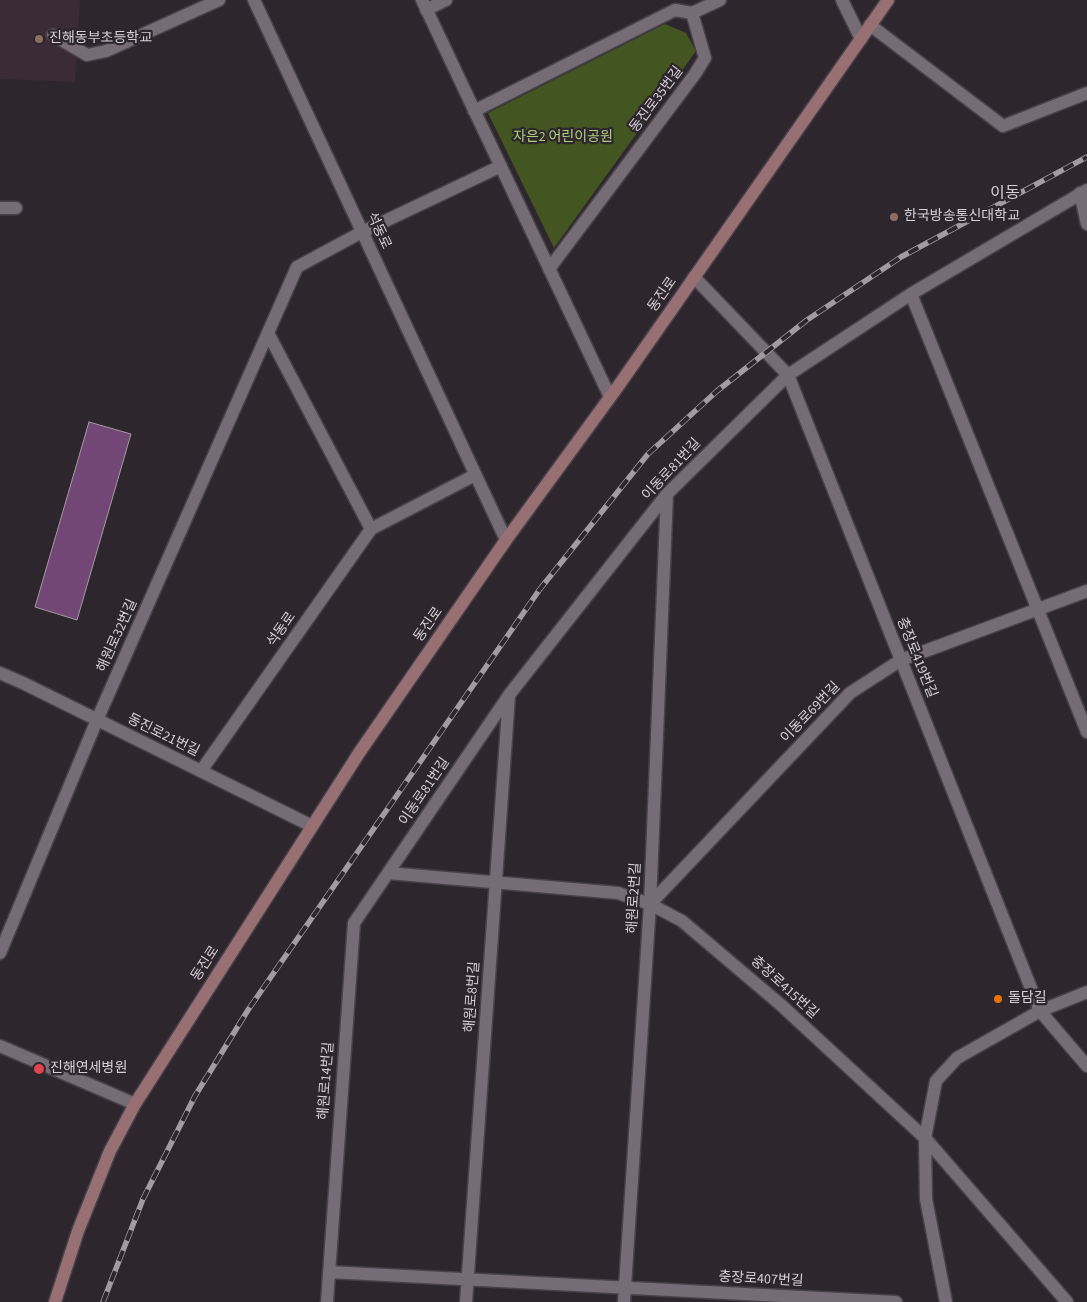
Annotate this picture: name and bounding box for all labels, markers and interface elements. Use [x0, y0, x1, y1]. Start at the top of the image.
place label: 진해동부초등학교 [49, 31, 152, 47]
marker: 진해동부초등학교 [33, 33, 45, 45]
street label: 동진로35번길 [627, 64, 687, 136]
park label: 자은2 어린이공원 [513, 130, 613, 146]
district label: 이동 [990, 184, 1020, 204]
place label: 한국방송통신대학교 [904, 209, 1020, 225]
street label: 석동로 [362, 210, 394, 252]
marker: 한국방송통신대학교 [888, 211, 900, 223]
street label: 동진로 [645, 274, 681, 316]
street label: 이동로81번길 [639, 436, 705, 504]
street label: 해원로32번길 [94, 597, 142, 675]
street label: 동진로 [411, 604, 447, 646]
street label: 석동로 [264, 609, 300, 651]
street label: 충장로419번길 [892, 615, 940, 701]
street label: 이동로69번길 [778, 679, 844, 747]
street label: 동진로21번길 [124, 711, 202, 761]
street label: 이동로81번길 [396, 755, 454, 829]
street label: 해원로2번길 [625, 862, 645, 934]
street label: 동진로 [188, 943, 224, 985]
street label: 충장로415번길 [747, 953, 821, 1023]
street label: 해원로8번길 [462, 961, 484, 1033]
place label: 돌담길 [1008, 991, 1047, 1007]
marker: 돌담길 [992, 993, 1004, 1005]
street label: 해원로14번길 [316, 1041, 338, 1121]
place label: 진해연세병원 [50, 1061, 127, 1077]
marker: 진해연세병원 [32, 1062, 46, 1076]
street label: 충장로407번길 [718, 1269, 804, 1291]

